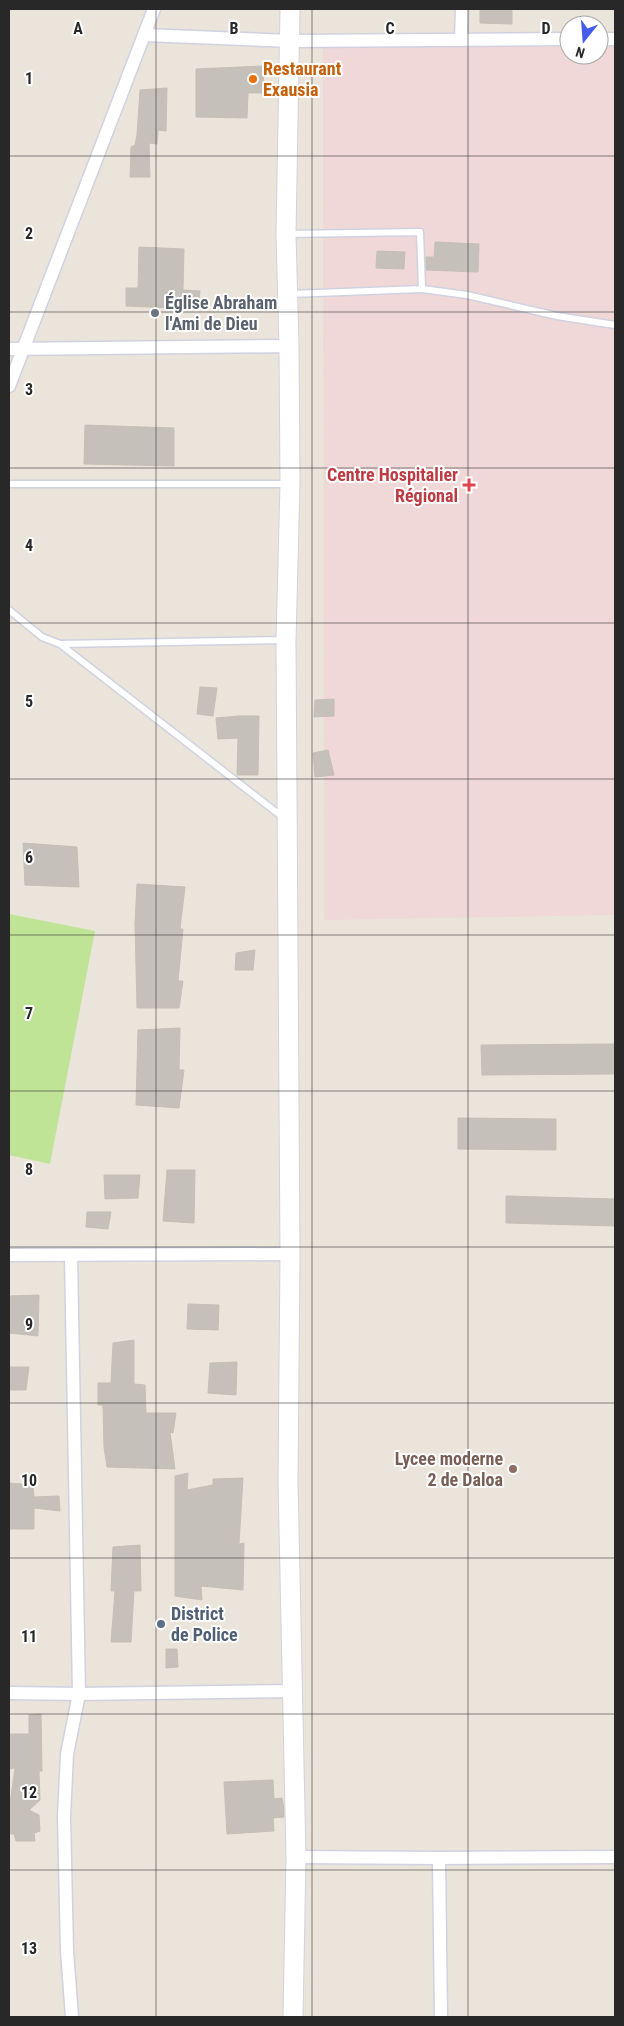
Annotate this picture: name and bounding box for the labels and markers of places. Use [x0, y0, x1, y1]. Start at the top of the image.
place label: Restaurant Exausia [263, 58, 342, 100]
marker: Restaurant Exausia [247, 73, 259, 85]
place label: Église Abraham l'Ami de Dieu [165, 292, 277, 334]
marker: Église Abraham l'Ami de Dieu [149, 307, 161, 319]
place label: Centre Hospitalier Régional [327, 464, 458, 506]
marker: Centre Hospitalier Régional [462, 478, 476, 492]
place label: Lycee moderne 2 de Daloa [395, 1448, 503, 1490]
marker: Lycee moderne 2 de Daloa [507, 1463, 519, 1475]
place label: District de Police [171, 1603, 238, 1645]
marker: District de Police [155, 1618, 167, 1630]

